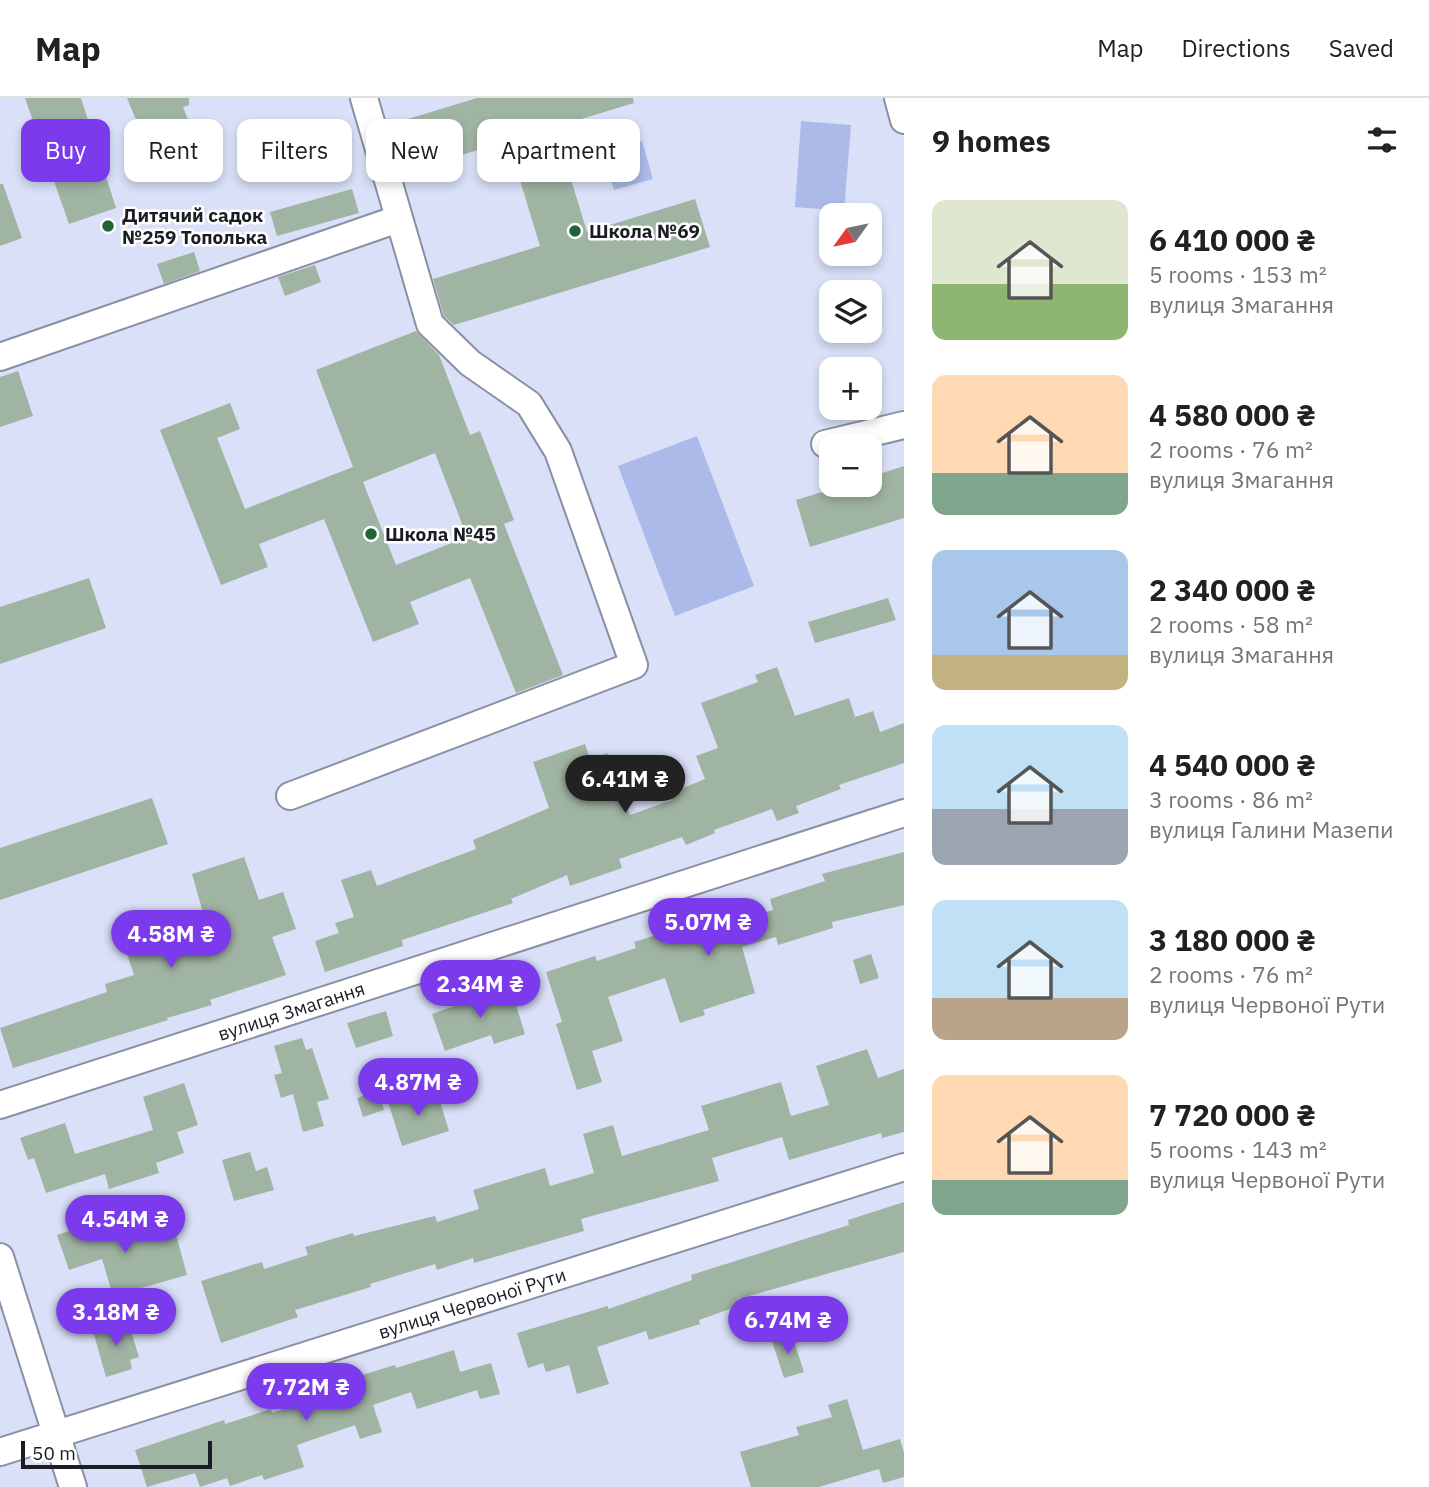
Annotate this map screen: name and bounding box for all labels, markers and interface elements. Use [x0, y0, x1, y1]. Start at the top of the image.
text: Map [35, 27, 101, 70]
text: Map [1097, 32, 1143, 64]
text: Directions [1181, 32, 1291, 64]
text: Saved [1329, 32, 1394, 64]
chip: Buy [21, 119, 110, 182]
chip: Rent [124, 119, 223, 182]
chip: Filters [237, 119, 352, 182]
chip: New [366, 119, 463, 182]
chip: Apartment [477, 119, 640, 182]
text: 9 homes [932, 121, 1051, 160]
icon: filters [1363, 121, 1401, 159]
place label: Дитячий садок №259 Тополька [122, 203, 267, 249]
north arrow [819, 203, 882, 266]
map controls [819, 203, 882, 497]
marker: Дитячий садок №259 Тополька [100, 218, 116, 234]
place label: Школа №69 [589, 219, 700, 243]
text: 6 410 000 ₴ [1149, 220, 1316, 259]
marker: Школа №69 [567, 223, 583, 239]
icon: home [988, 228, 1072, 312]
text: 5 rooms · 153 m² [1149, 259, 1327, 289]
button: layers [819, 280, 882, 343]
text: вулиця Змагання [1149, 289, 1334, 319]
button: + [819, 357, 882, 420]
text: 4 580 000 ₴ [1149, 395, 1316, 434]
icon: home [988, 403, 1072, 487]
button: − [819, 434, 882, 497]
text: 2 rooms · 76 m² [1149, 434, 1313, 464]
text: вулиця Змагання [1149, 464, 1334, 494]
place label: Школа №45 [385, 522, 496, 546]
marker: Школа №45 [363, 526, 379, 542]
text: 2 340 000 ₴ [1149, 570, 1316, 609]
icon: home [988, 578, 1072, 662]
text: 2 rooms · 58 m² [1149, 609, 1313, 639]
text: вулиця Змагання [1149, 639, 1334, 669]
text: 4 540 000 ₴ [1149, 745, 1316, 784]
icon: home [988, 753, 1072, 837]
pin: 6.41M ₴ [560, 756, 690, 815]
text: 6.41M ₴ [581, 763, 669, 793]
text: 3 rooms · 86 m² [1149, 784, 1313, 814]
text: вулиця Галини Мазепи [1149, 814, 1394, 844]
pin: 5.07M ₴ [643, 898, 773, 958]
text: 5.07M ₴ [664, 906, 752, 936]
pin: 4.58M ₴ [106, 910, 236, 970]
text: 4.58M ₴ [127, 918, 215, 948]
text: 3 180 000 ₴ [1149, 920, 1316, 959]
icon: home [988, 928, 1072, 1012]
text: 2 rooms · 76 m² [1149, 959, 1313, 989]
pin: 2.34M ₴ [415, 960, 545, 1020]
text: 2.34M ₴ [436, 968, 524, 998]
street label: вулиця Змагання [215, 976, 368, 1046]
text: вулиця Червоної Рути [1149, 989, 1385, 1019]
pin: 4.87M ₴ [353, 1058, 483, 1118]
text: 4.87M ₴ [374, 1066, 462, 1096]
text: 7 720 000 ₴ [1149, 1095, 1316, 1134]
icon: home [988, 1103, 1072, 1187]
text: 5 rooms · 143 m² [1149, 1134, 1327, 1164]
text: вулиця Червоної Рути [1149, 1164, 1385, 1194]
pin: 4.54M ₴ [60, 1196, 190, 1255]
text: 4.54M ₴ [81, 1203, 169, 1233]
street label: вулиця Червоної Рути [375, 1262, 569, 1344]
pin: 3.18M ₴ [51, 1288, 181, 1348]
text: 3.18M ₴ [72, 1296, 160, 1326]
pin: 6.74M ₴ [723, 1296, 853, 1356]
text: 6.74M ₴ [744, 1304, 832, 1334]
pin: 7.72M ₴ [241, 1364, 371, 1423]
text: 7.72M ₴ [262, 1371, 350, 1401]
scale bar [21, 1438, 212, 1470]
text: 50 m [32, 1441, 76, 1465]

